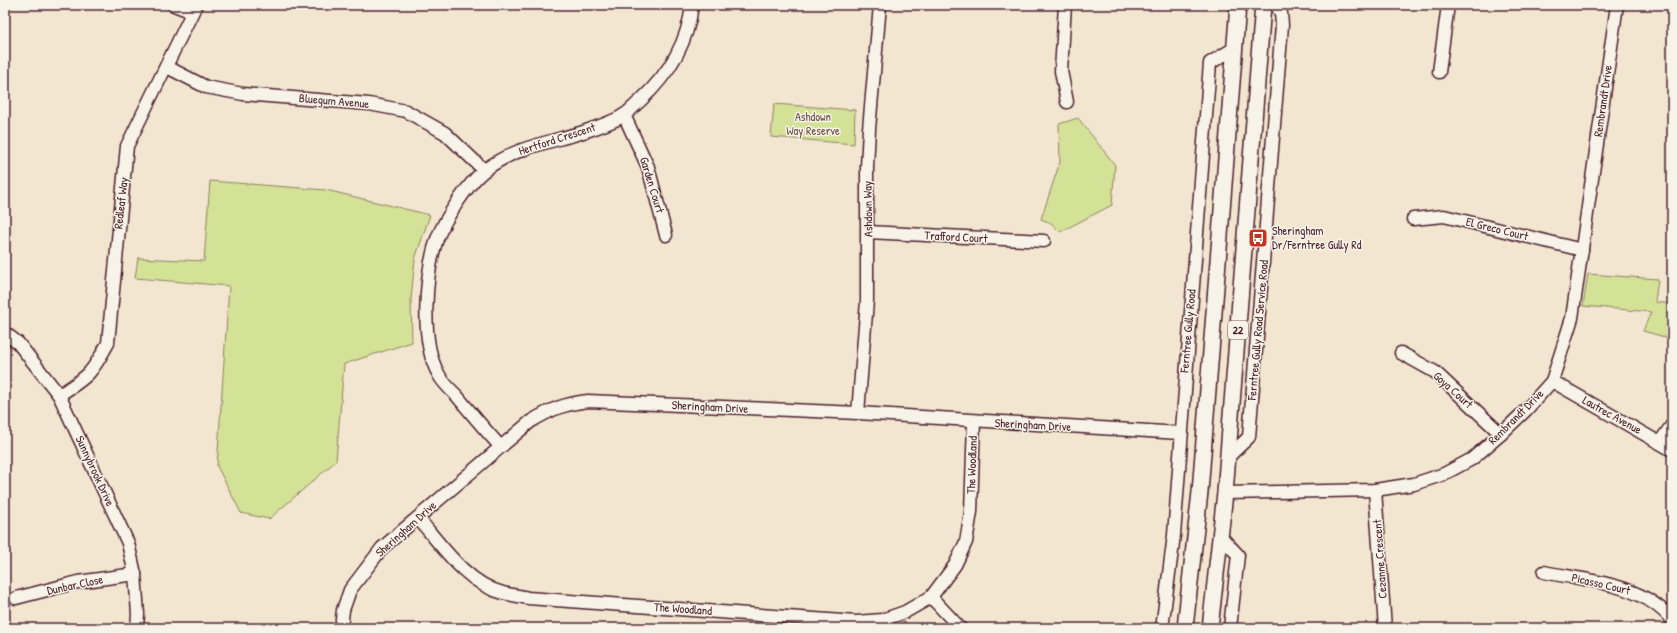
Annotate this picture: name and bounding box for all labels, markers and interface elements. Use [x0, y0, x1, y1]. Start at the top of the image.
street label: Rembrandt Drive [1589, 64, 1616, 138]
street label: Bluegum Avenue [298, 89, 370, 112]
park label: Ashdown Way Reserve [786, 108, 840, 139]
street label: Hertford Crescent [516, 118, 598, 159]
street label: Garden Court [636, 155, 669, 216]
street label: Redleaf Way [109, 176, 132, 230]
street label: Ashdown Way [859, 181, 876, 237]
street label: El Greco Court [1464, 213, 1531, 245]
place label: Sheringham Dr/Ferntree Gully Rd [1272, 222, 1362, 253]
street label: Trafford Court [924, 226, 989, 247]
bus stop icon: Sheringham Dr/Ferntree Gully Rd [1247, 227, 1269, 249]
street label: Ferntree Gully Road Service Road [1243, 259, 1272, 402]
street label: Ferntree Gully Road [1175, 288, 1200, 374]
road number: 22 [1228, 321, 1248, 339]
street label: Goya Court [1430, 367, 1478, 413]
street label: Rembrandt Drive [1484, 385, 1547, 448]
street label: Lautrec Avenue [1580, 391, 1645, 438]
street label: Sheringham Drive [671, 396, 749, 417]
street label: Sheringham Drive [994, 414, 1072, 435]
street label: Sunnybrook Drive [72, 433, 119, 509]
street label: The Woodland [962, 435, 981, 494]
street label: Sheringham Drive [371, 497, 440, 561]
street label: Cezanne Crescent [1368, 518, 1391, 599]
street label: Picasso Court [1570, 569, 1633, 599]
street label: Dunbar Close [45, 570, 105, 599]
street label: The Woodland [654, 598, 713, 619]

